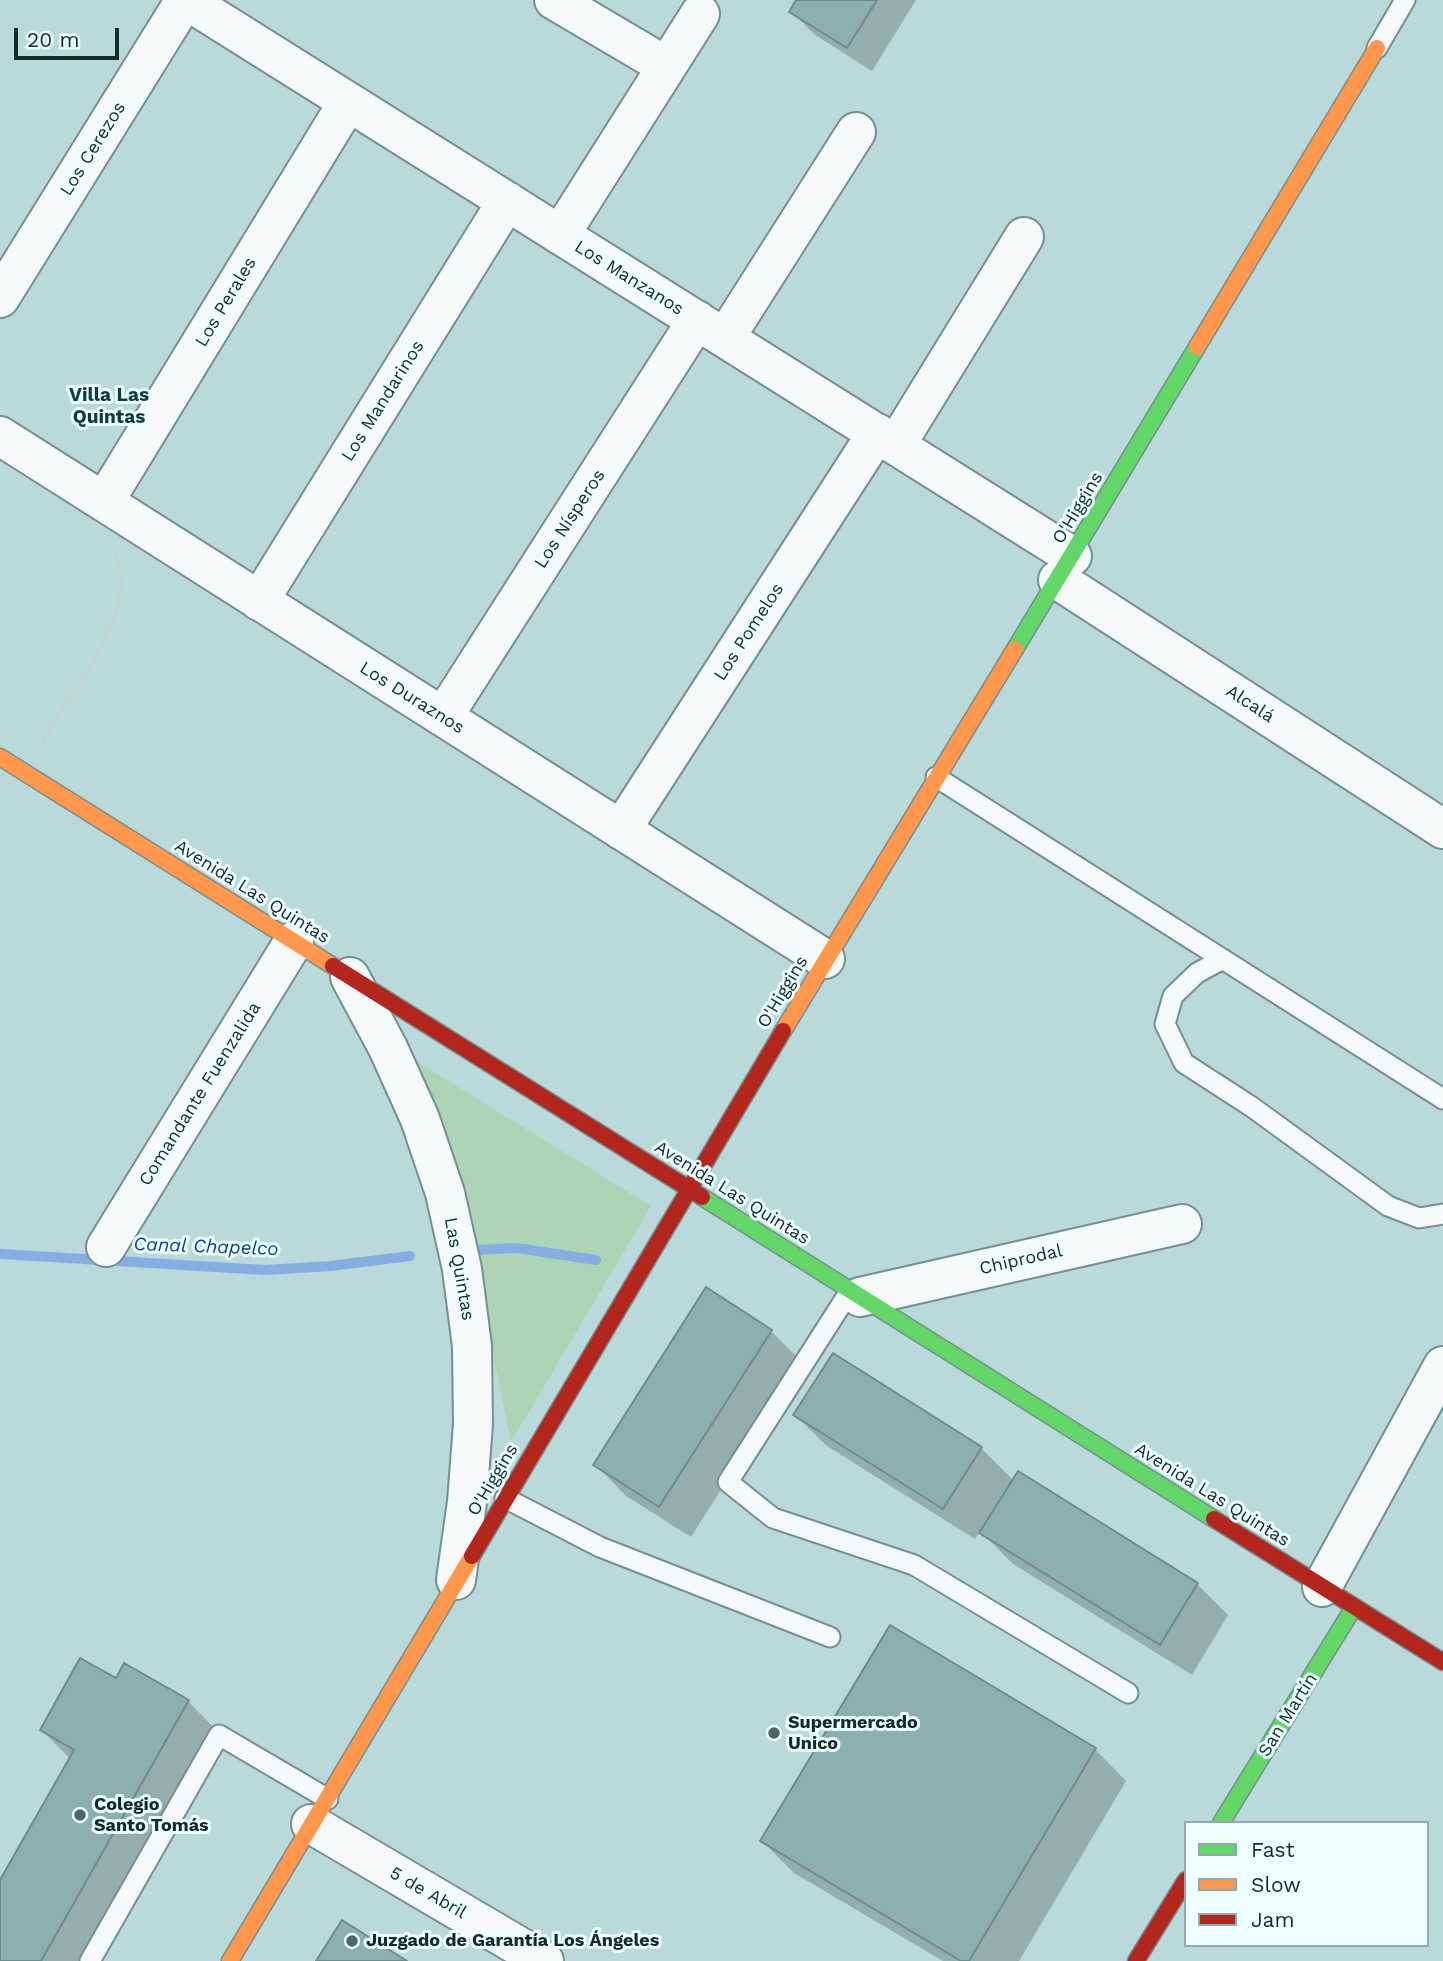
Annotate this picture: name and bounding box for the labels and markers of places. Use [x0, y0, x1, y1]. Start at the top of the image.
place label: Supermercado Unico [788, 1712, 918, 1754]
marker: Supermercado Unico [766, 1725, 782, 1741]
place label: Colegio Santo Tomás [94, 1794, 209, 1836]
marker: Colegio Santo Tomás [72, 1807, 88, 1823]
place label: Juzgado de Garantía Los Ángeles [366, 1930, 659, 1952]
marker: Juzgado de Garantía Los Ángeles [344, 1933, 360, 1949]

